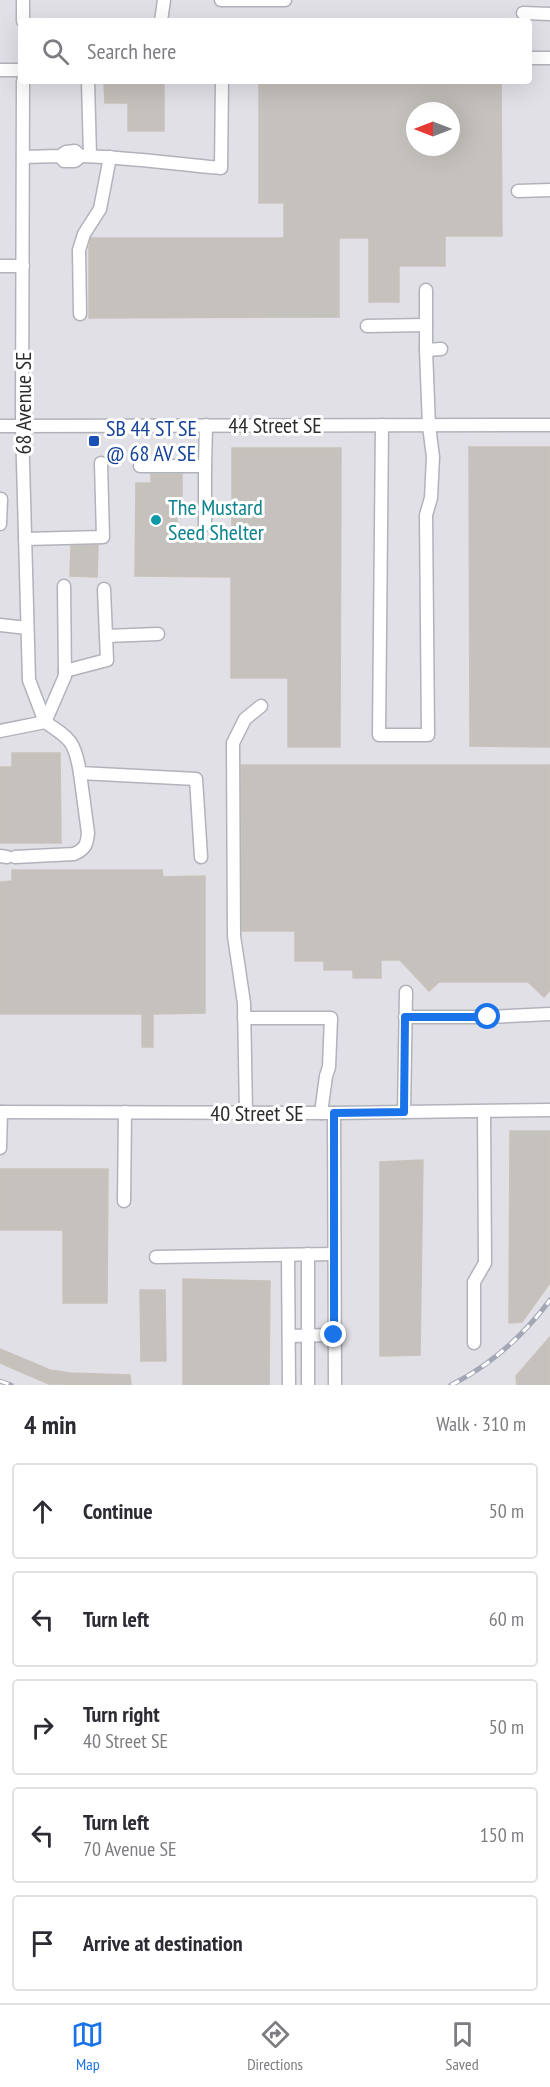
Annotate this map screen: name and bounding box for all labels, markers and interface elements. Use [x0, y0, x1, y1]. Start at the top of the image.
search box [18, 18, 532, 84]
icon: search [39, 35, 72, 68]
text: Search here [87, 37, 176, 65]
north arrow [406, 102, 460, 156]
street label: 68 Avenue SE [9, 351, 37, 455]
street label: 44 Street SE [228, 411, 322, 439]
place label: SB 44 ST SE @ 68 AV SE [106, 414, 197, 467]
marker: SB 44 ST SE @ 68 AV SE [87, 434, 101, 448]
place label: The Mustard Seed Shelter [168, 493, 264, 546]
marker: The Mustard Seed Shelter [149, 513, 163, 527]
route start [474, 1003, 500, 1029]
street label: 40 Street SE [210, 1099, 304, 1127]
route end [320, 1321, 346, 1347]
text: 4 min [24, 1408, 77, 1441]
text: Walk · 310 m [436, 1411, 526, 1437]
icon: ahead [26, 1495, 59, 1528]
text: Continue [83, 1497, 153, 1525]
text: 50 m [489, 1498, 524, 1524]
icon: left [26, 1603, 59, 1636]
text: Turn left [83, 1605, 149, 1633]
text: 60 m [489, 1606, 524, 1632]
text: Turn right [83, 1700, 160, 1728]
icon: right [26, 1711, 59, 1744]
text: 50 m [489, 1714, 524, 1740]
text: 40 Street SE [83, 1728, 168, 1754]
text: Turn left [83, 1808, 149, 1836]
icon: left [26, 1819, 59, 1852]
text: 150 m [480, 1822, 524, 1848]
text: 70 Avenue SE [83, 1836, 177, 1862]
icon: arrive [26, 1927, 59, 1960]
text: Arrive at destination [83, 1929, 243, 1957]
tab: Map [71, 2018, 104, 2074]
tab: Directions [247, 2018, 303, 2074]
tab: Saved [446, 2018, 479, 2074]

